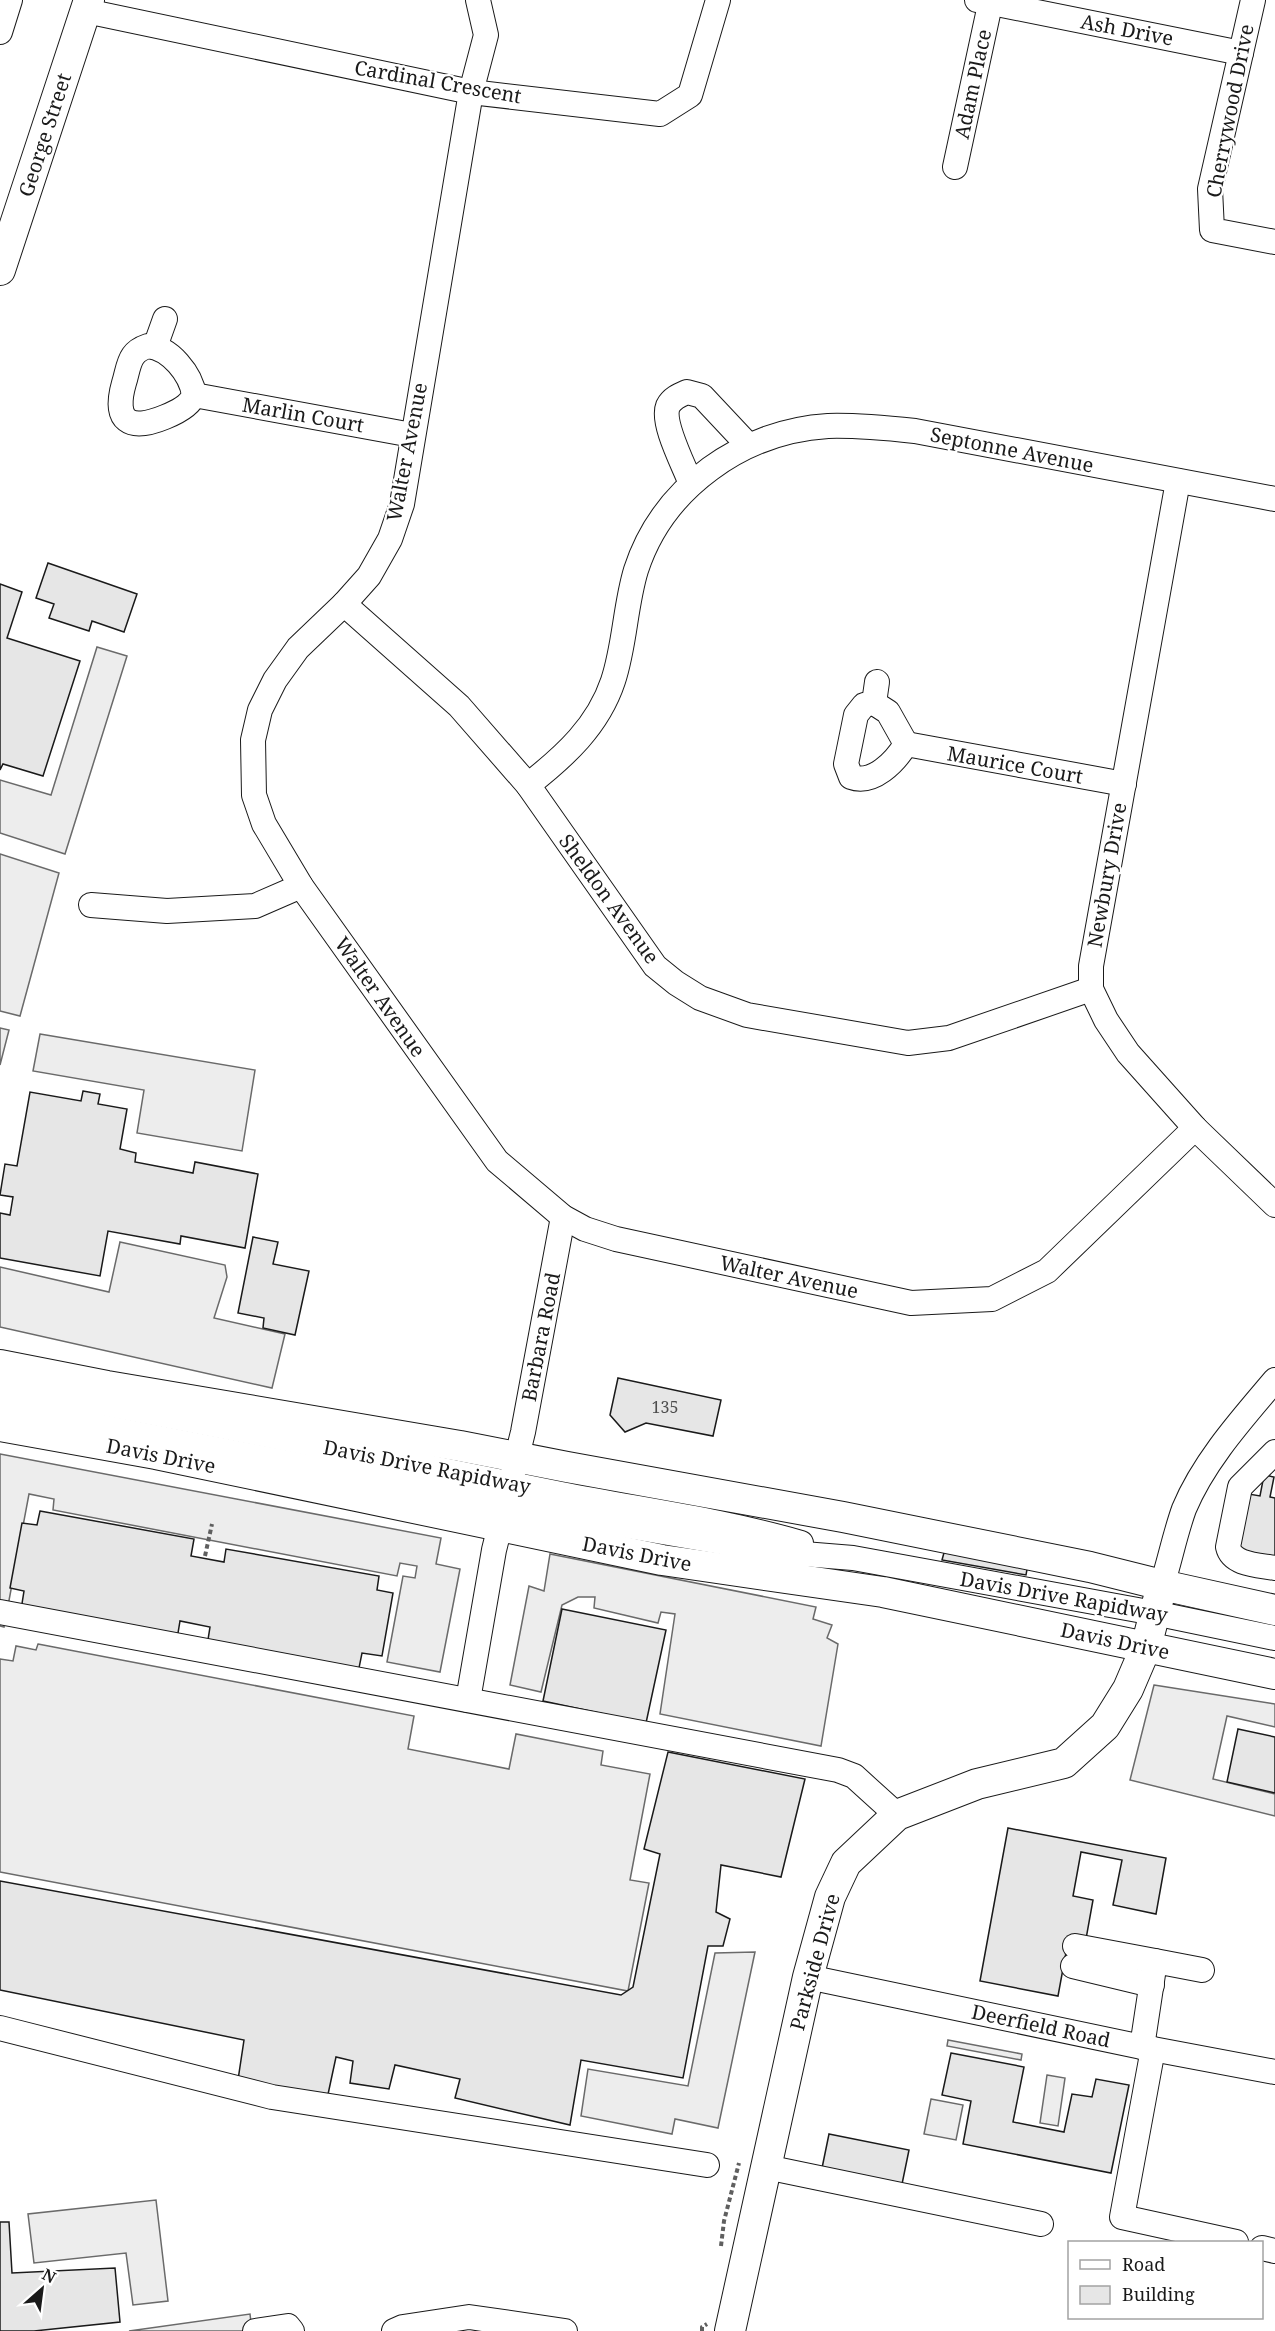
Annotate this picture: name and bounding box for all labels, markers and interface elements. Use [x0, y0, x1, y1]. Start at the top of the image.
street label: Ash Drive [1079, 7, 1176, 52]
street label: Cherrywood Drive [1199, 22, 1260, 200]
street label: Adam Place [948, 27, 997, 141]
street label: Cardinal Crescent [352, 54, 524, 109]
street label: George Street [12, 70, 77, 200]
street label: Walter Avenue [380, 380, 433, 524]
street label: Marlin Court [240, 391, 366, 438]
street label: Septonne Avenue [928, 420, 1096, 479]
street label: Maurice Court [945, 739, 1085, 790]
street label: Newbury Drive [1080, 800, 1133, 950]
street label: Sheldon Avenue [553, 829, 666, 969]
street label: Walter Avenue [329, 931, 432, 1062]
street label: Walter Avenue [717, 1249, 861, 1304]
street label: Barbara Road [515, 1270, 566, 1404]
house number: 135 [652, 1396, 678, 1418]
street label: Davis Drive [104, 1432, 218, 1479]
street label: Davis Drive Rapidway [321, 1433, 534, 1500]
street label: Davis Drive [580, 1530, 694, 1577]
street label: Davis Drive Rapidway [958, 1565, 1171, 1628]
street label: Davis Drive [1058, 1616, 1172, 1665]
street label: Parkside Drive [783, 1890, 846, 2033]
street label: Deerfield Road [969, 1998, 1113, 2053]
legend [1068, 2241, 1263, 2319]
text: Road [1122, 2252, 1165, 2276]
north arrow [12, 2259, 72, 2319]
text: N [38, 2263, 60, 2289]
text: Building [1122, 2282, 1195, 2306]

